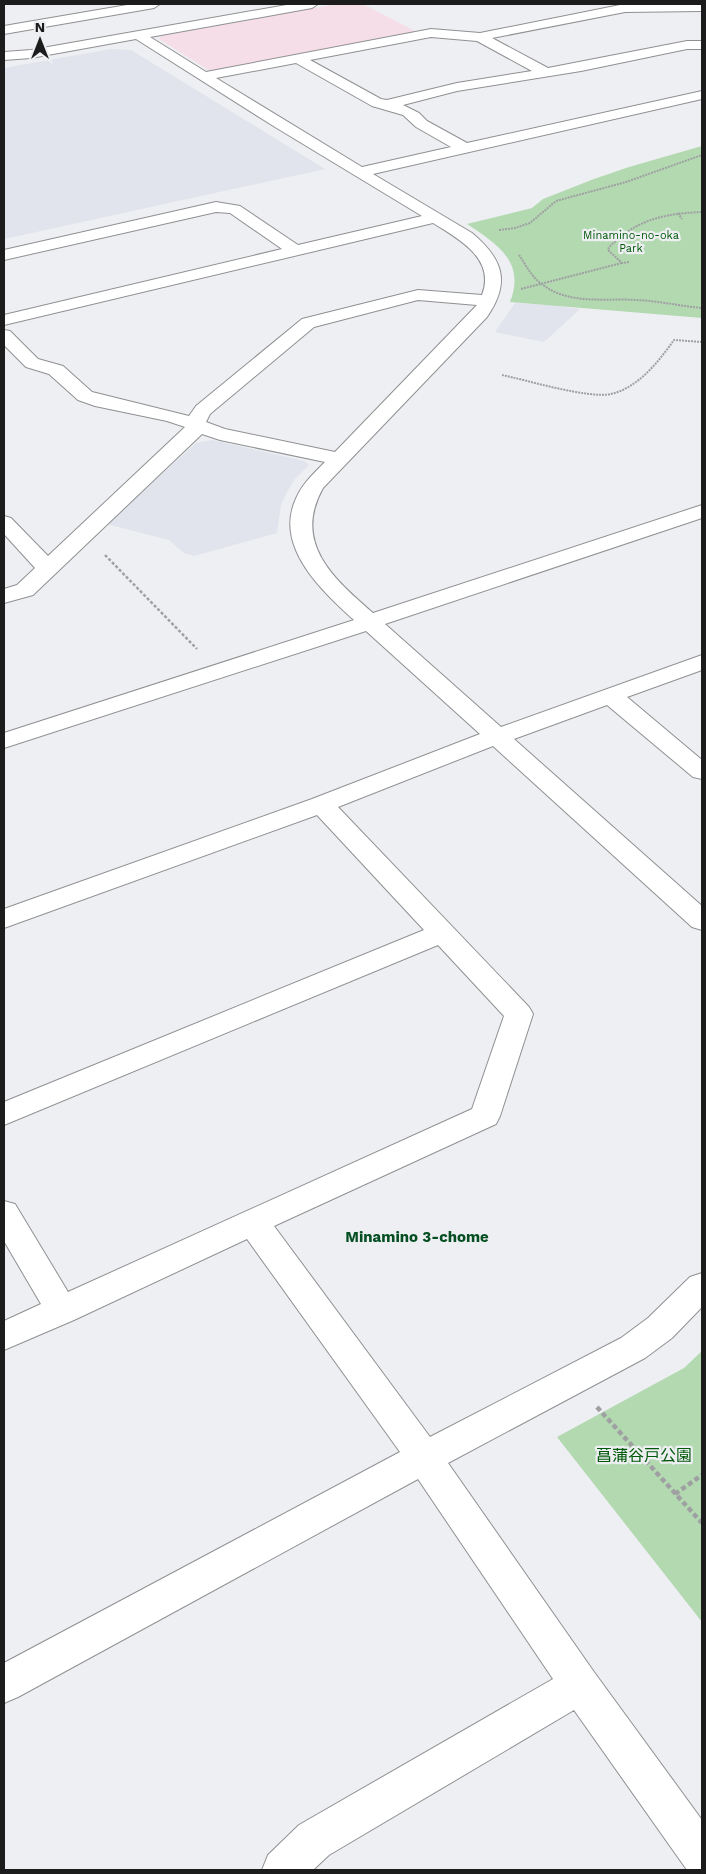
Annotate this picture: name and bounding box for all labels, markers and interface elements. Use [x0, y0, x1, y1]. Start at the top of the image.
north arrow [15, 15, 65, 65]
text: N [35, 19, 45, 35]
park label: Minamino-no-oka Park [583, 229, 679, 255]
district label: Minamino 3-chome [345, 1228, 489, 1246]
park label: 菖蒲谷戸公園 [596, 1446, 692, 1465]

